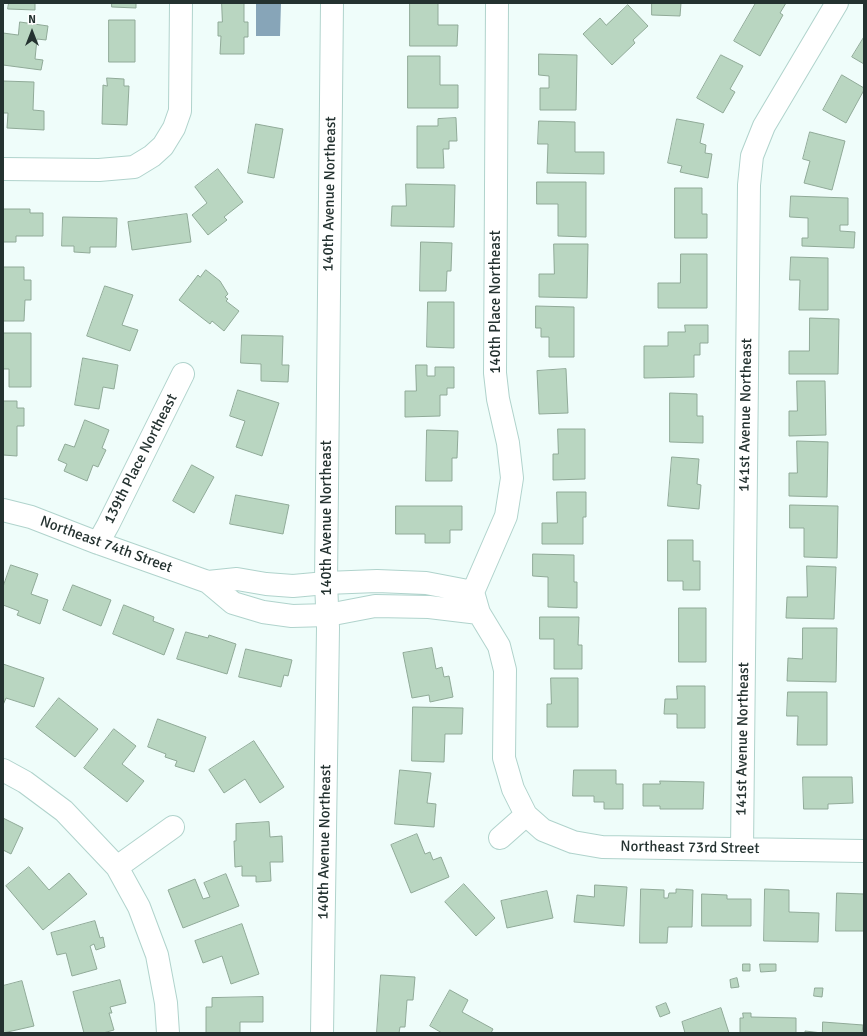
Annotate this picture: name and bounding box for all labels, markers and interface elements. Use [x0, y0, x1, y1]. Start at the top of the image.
north arrow [12, 12, 52, 52]
text: N [28, 13, 36, 26]
street label: 140th Avenue Northeast [320, 116, 340, 272]
street label: 140th Place Northeast [487, 230, 505, 374]
street label: 141st Avenue Northeast [736, 338, 756, 492]
street label: 139th Place Northeast [100, 391, 182, 527]
street label: 140th Avenue Northeast [318, 440, 336, 596]
street label: Northeast 74th Street [37, 513, 175, 577]
street label: 141st Avenue Northeast [733, 662, 753, 816]
street label: 140th Avenue Northeast [315, 764, 335, 920]
street label: Northeast 73rd Street [620, 838, 760, 858]

